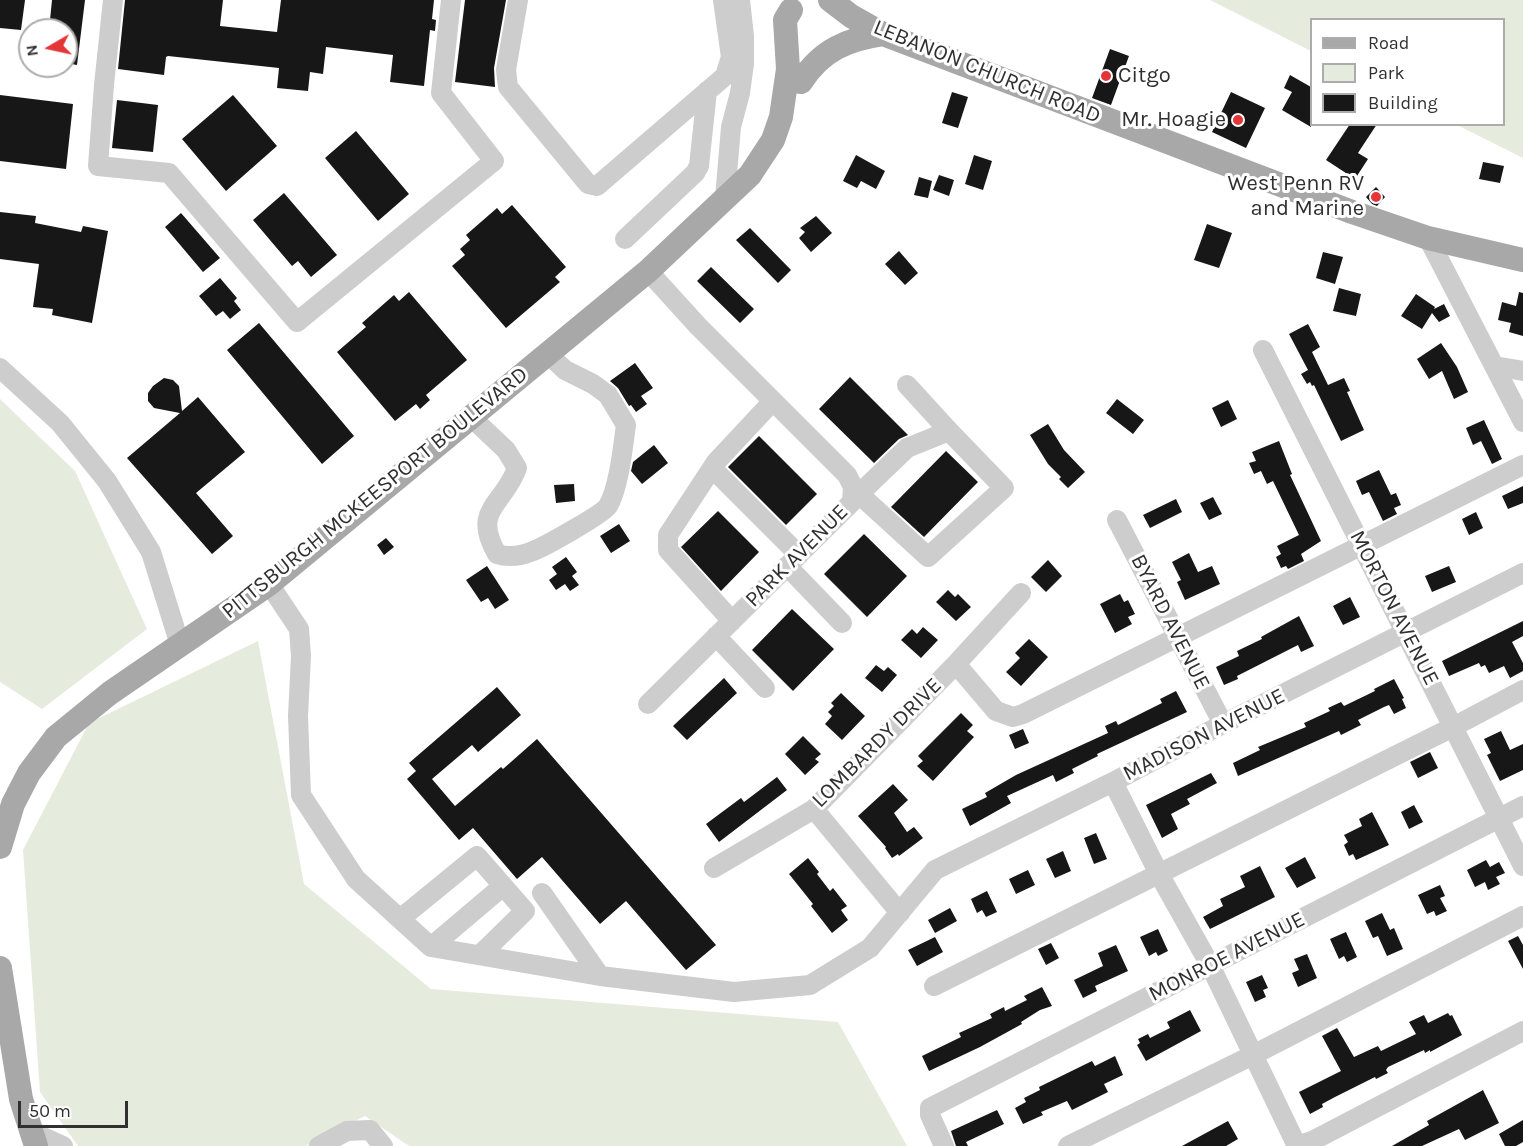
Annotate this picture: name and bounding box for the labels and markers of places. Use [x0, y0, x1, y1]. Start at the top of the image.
place label: Citgo [1118, 63, 1171, 89]
marker: Citgo [1099, 69, 1113, 83]
place label: Mr. Hoagie [1121, 107, 1226, 133]
marker: Mr. Hoagie [1231, 113, 1245, 127]
place label: West Penn RV and Marine [1228, 171, 1364, 222]
marker: West Penn RV and Marine [1369, 190, 1383, 204]

